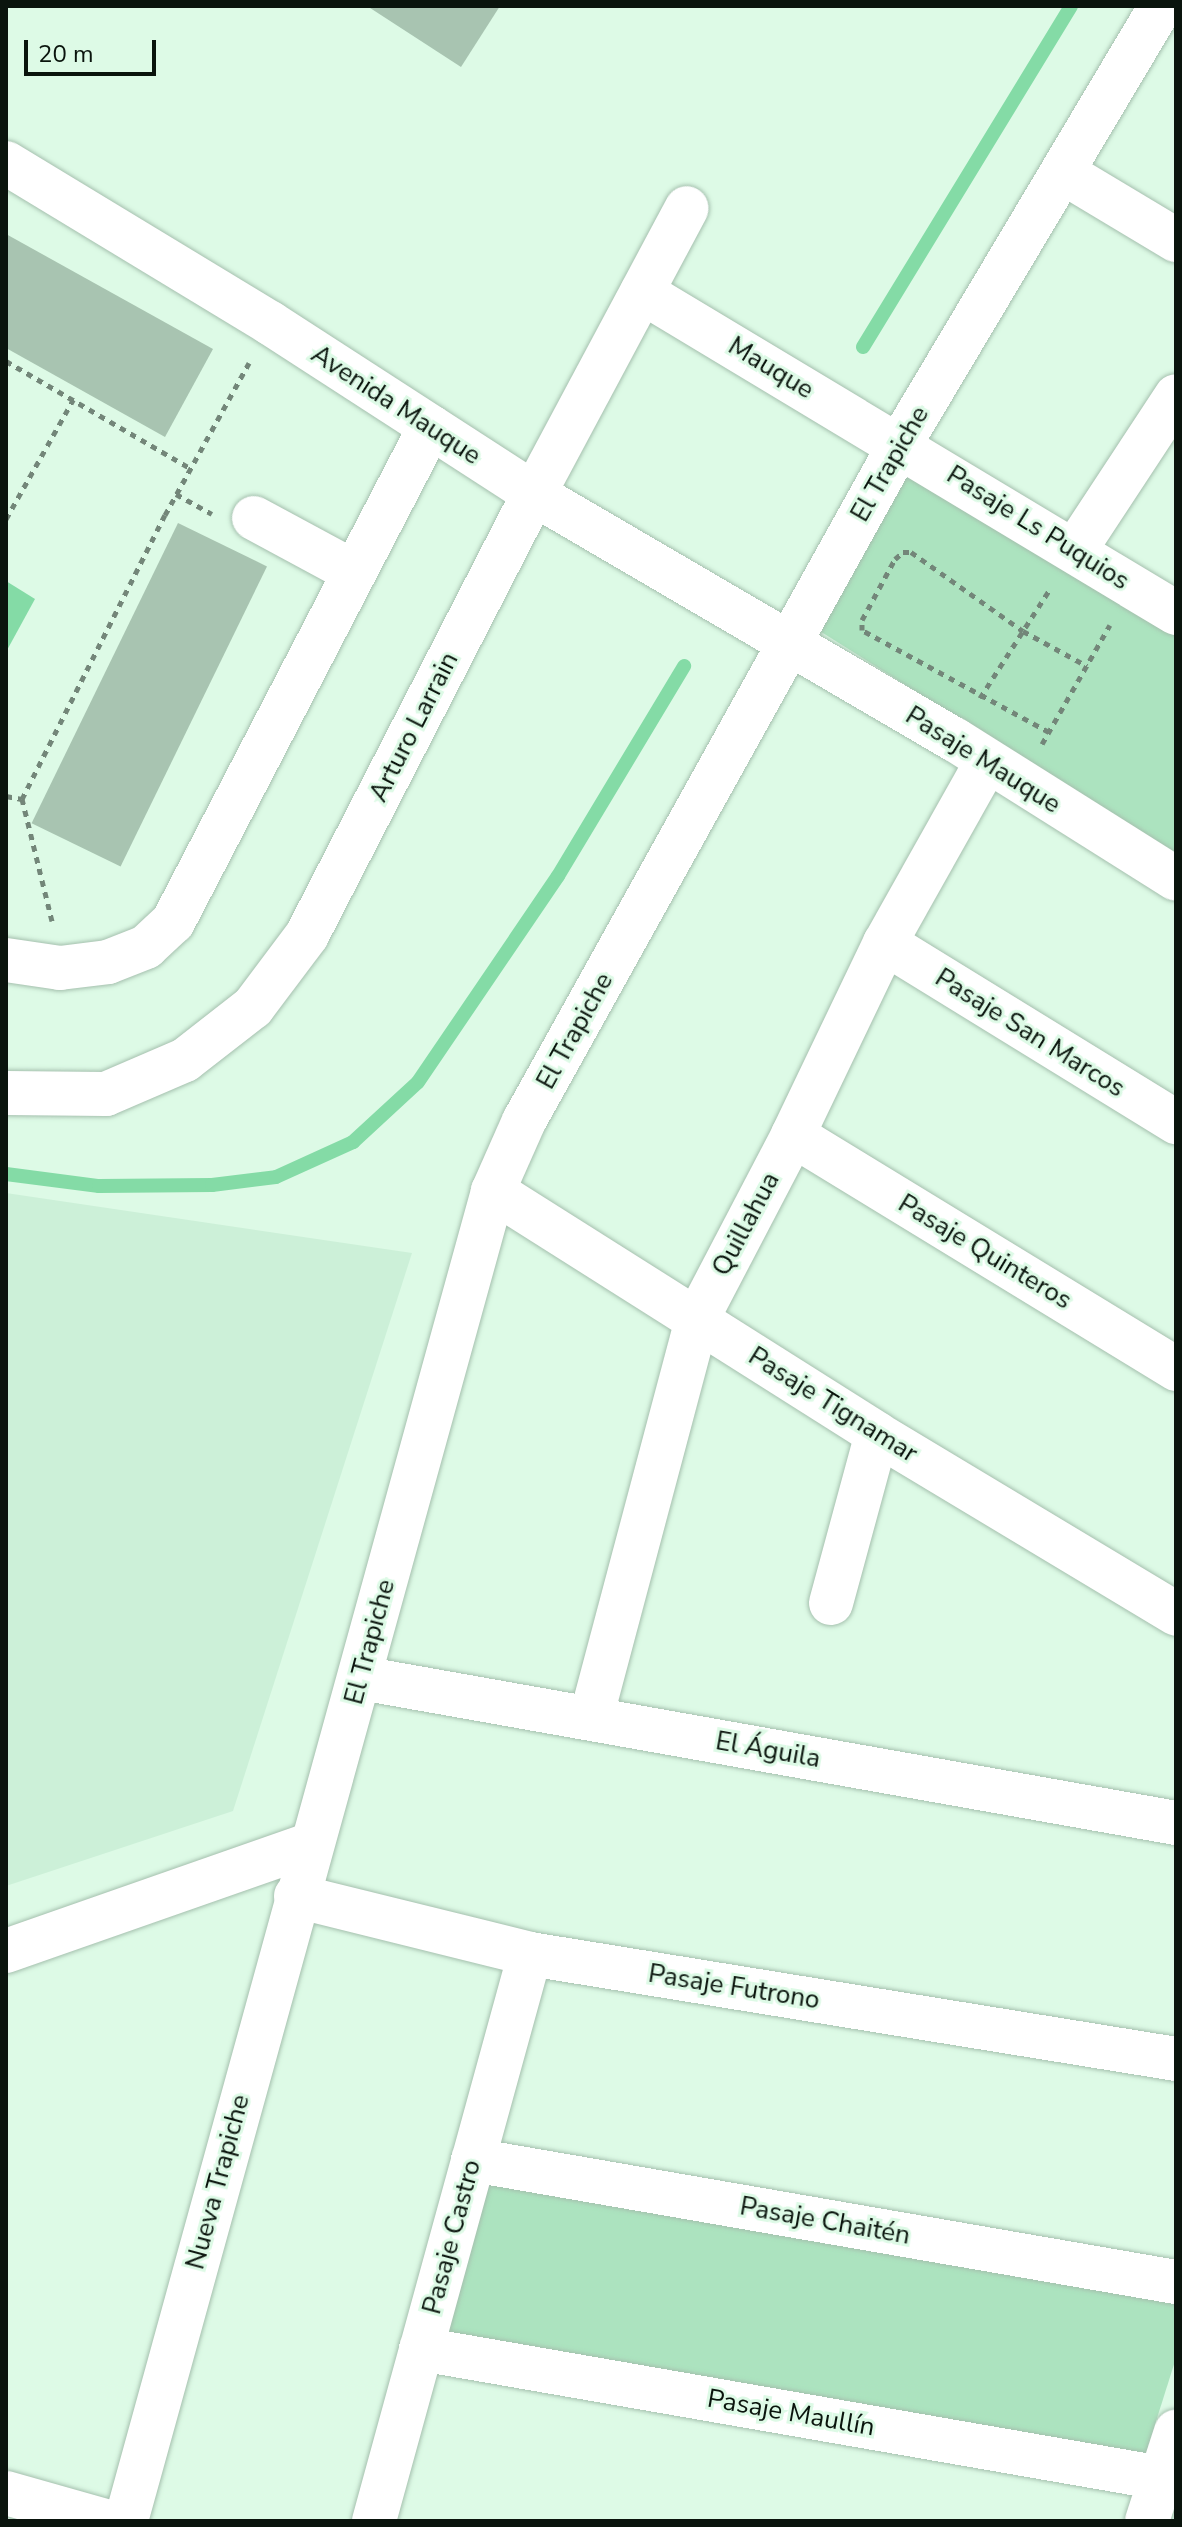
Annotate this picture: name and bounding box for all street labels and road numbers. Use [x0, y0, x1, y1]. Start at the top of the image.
street label: Mauque [723, 330, 819, 406]
street label: Avenida Mauque [305, 339, 487, 471]
street label: El Trapiche [844, 401, 936, 527]
street label: Pasaje Ls Puquios [941, 459, 1135, 597]
street label: Arturo Larrain [363, 647, 465, 807]
street label: Pasaje Mauque [900, 700, 1066, 820]
street label: Pasaje San Marcos [929, 962, 1131, 1104]
street label: El Trapiche [530, 967, 620, 1095]
street label: Quillahua [706, 1167, 786, 1281]
street label: Pasaje Quinteros [893, 1188, 1077, 1316]
street label: Pasaje Tignamar [743, 1341, 923, 1469]
street label: El Trapiche [338, 1576, 402, 1708]
street label: El Águila [713, 1725, 823, 1775]
street label: Pasaje Futrono [646, 1958, 822, 2016]
street label: Nueva Trapiche [180, 2091, 256, 2273]
street label: Pasaje Castro [416, 2156, 488, 2318]
street label: Pasaje Chaitén [738, 2191, 912, 2251]
street label: Pasaje Maullín [705, 2383, 877, 2443]

